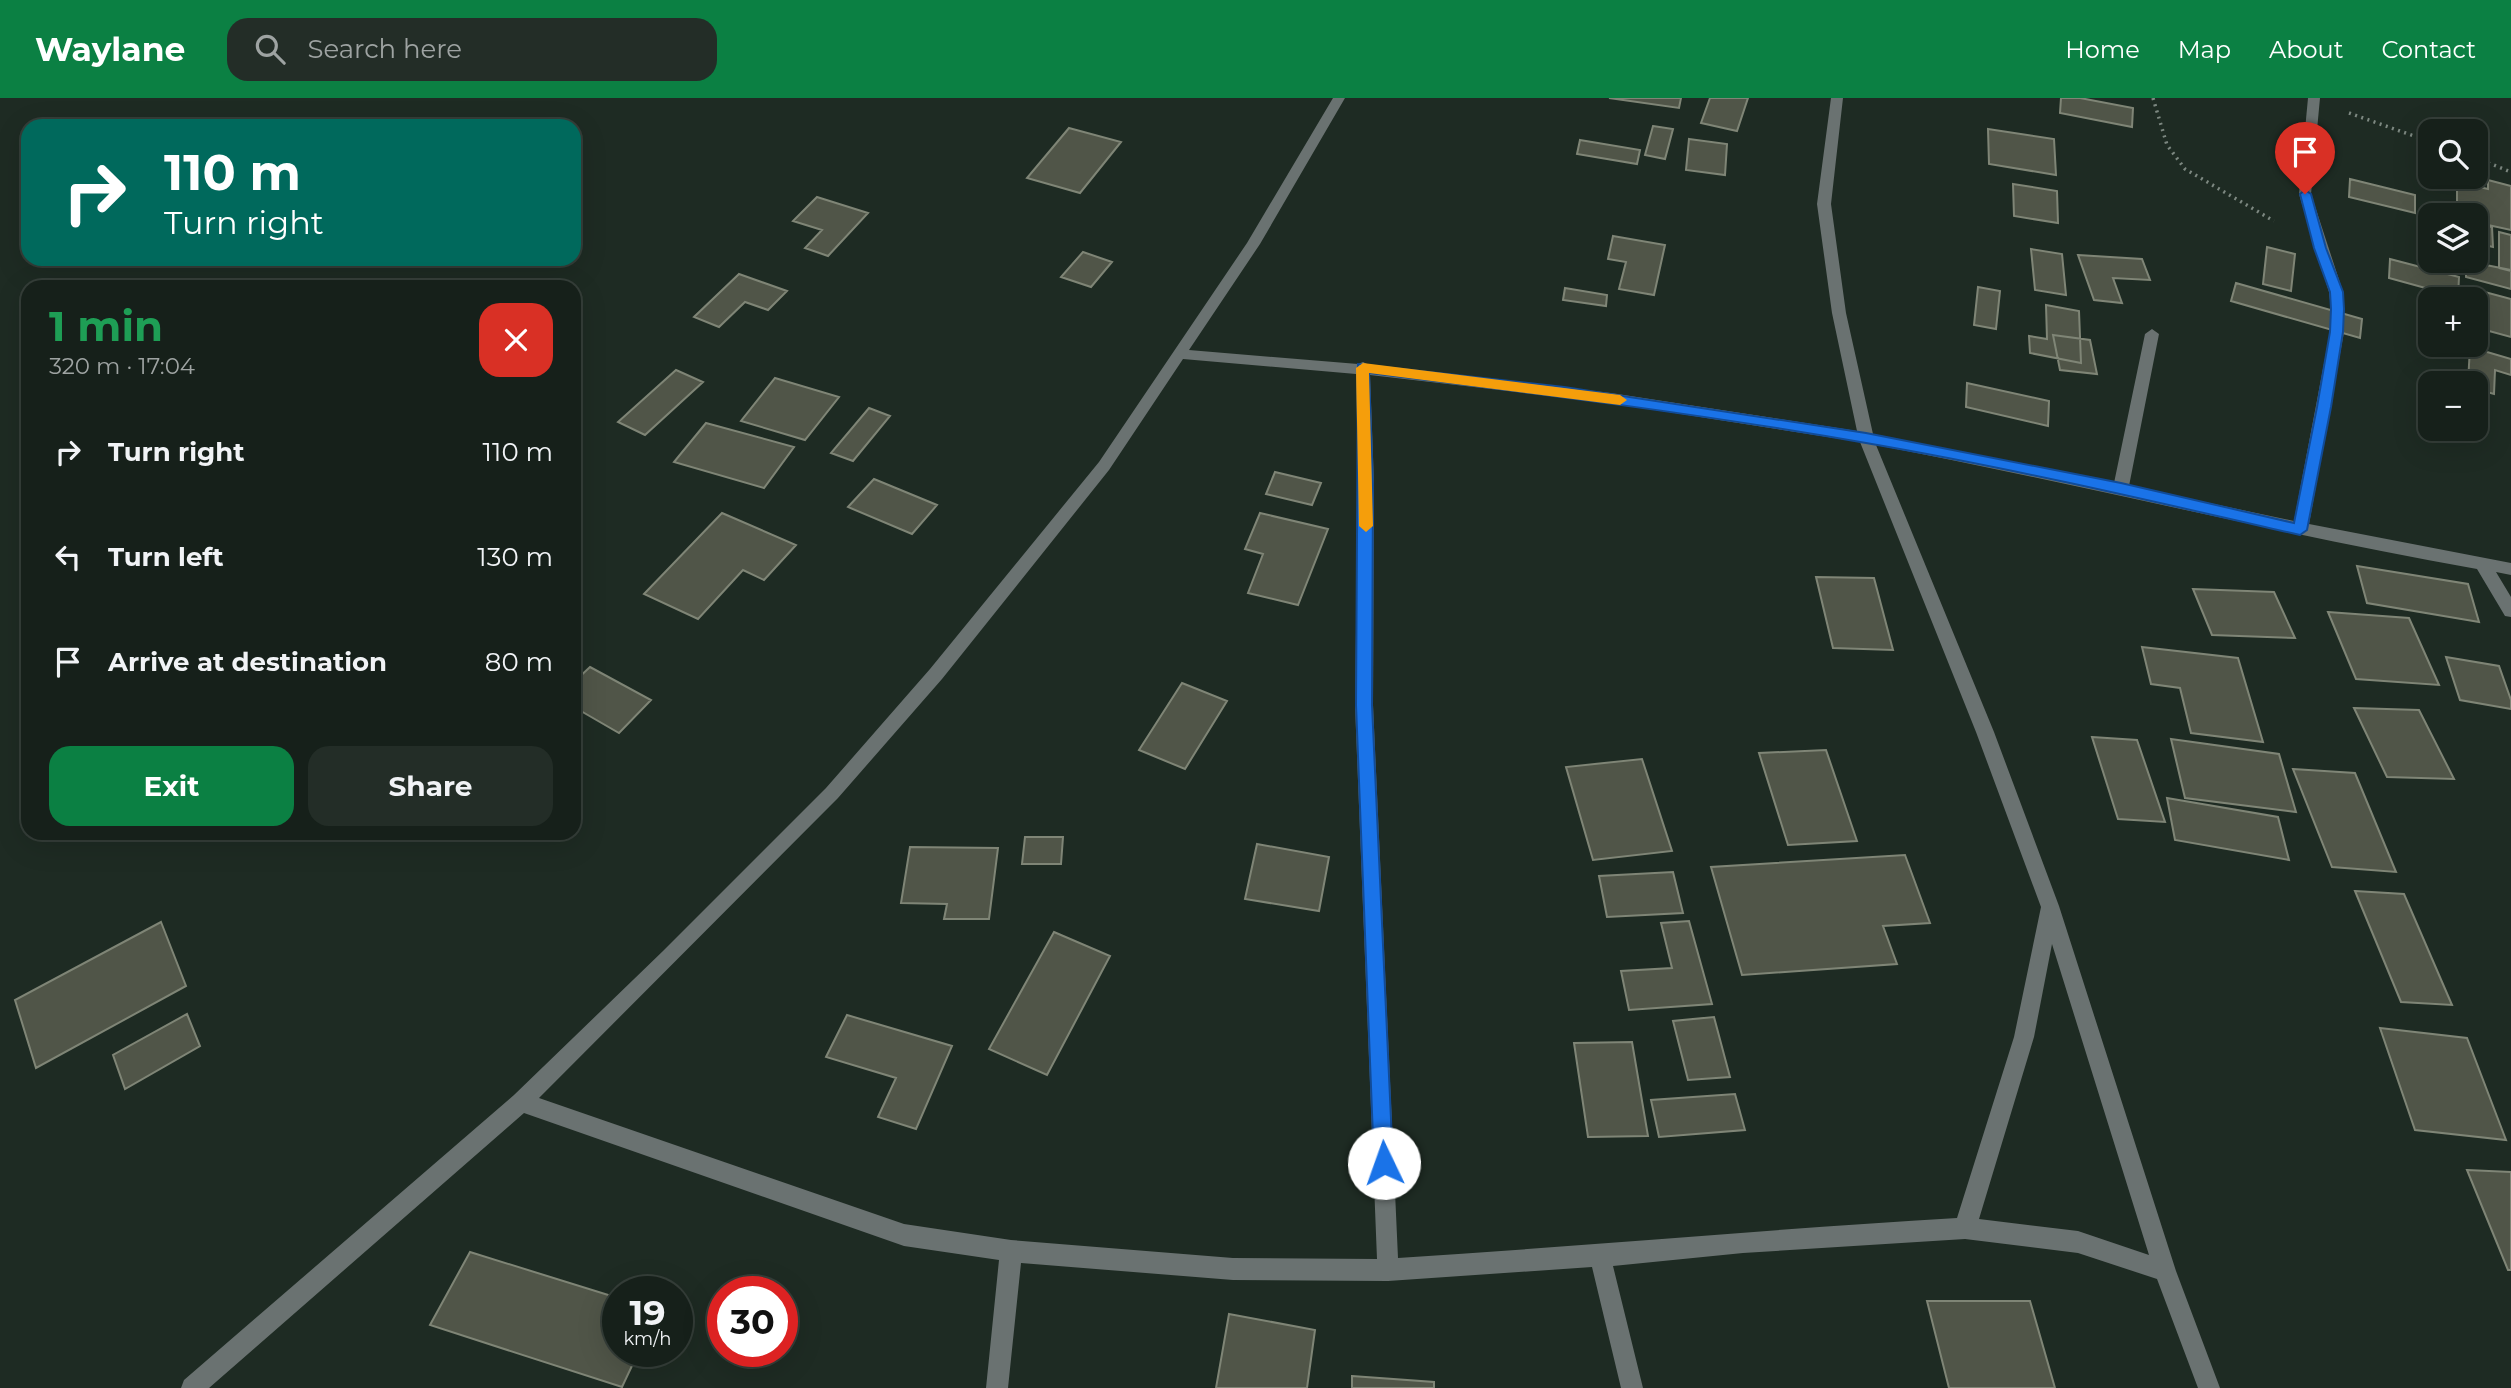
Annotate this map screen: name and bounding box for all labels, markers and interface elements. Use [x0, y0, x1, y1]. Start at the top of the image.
search box [227, 18, 717, 81]
text: Waylane [35, 29, 185, 69]
icon: search [251, 30, 289, 68]
text: Search here [307, 33, 462, 65]
text: Home [2065, 35, 2140, 64]
text: Map [2178, 35, 2231, 64]
text: About [2269, 35, 2343, 64]
text: Contact [2381, 35, 2476, 64]
map controls [2418, 119, 2488, 441]
button: search [2418, 119, 2488, 189]
pin [2275, 122, 2335, 194]
icon: arrive [2286, 133, 2324, 171]
text: 110 m [164, 143, 301, 202]
icon: right [49, 147, 140, 238]
text: Turn right [164, 203, 324, 242]
button: layers [2418, 203, 2488, 273]
button: + [2418, 287, 2488, 357]
text: 1 min [49, 300, 163, 352]
button: close [479, 303, 553, 377]
text: 320 m · 17:04 [49, 352, 195, 380]
button: − [2418, 371, 2488, 441]
icon: right [49, 433, 87, 471]
text: Turn right [108, 436, 244, 468]
text: 110 m [483, 436, 553, 468]
icon: left [49, 538, 87, 576]
text: Turn left [108, 541, 224, 573]
text: 130 m [477, 541, 553, 573]
icon: arrive [49, 643, 87, 681]
text: Arrive at destination [108, 646, 387, 678]
text: 80 m [485, 646, 553, 678]
button: Exit [49, 746, 294, 826]
button: Share [308, 746, 553, 826]
position arrow [1347, 1126, 1421, 1200]
speed limit sign: 30 [707, 1276, 798, 1367]
text: 19 [629, 1291, 666, 1334]
text: km/h [623, 1328, 672, 1350]

